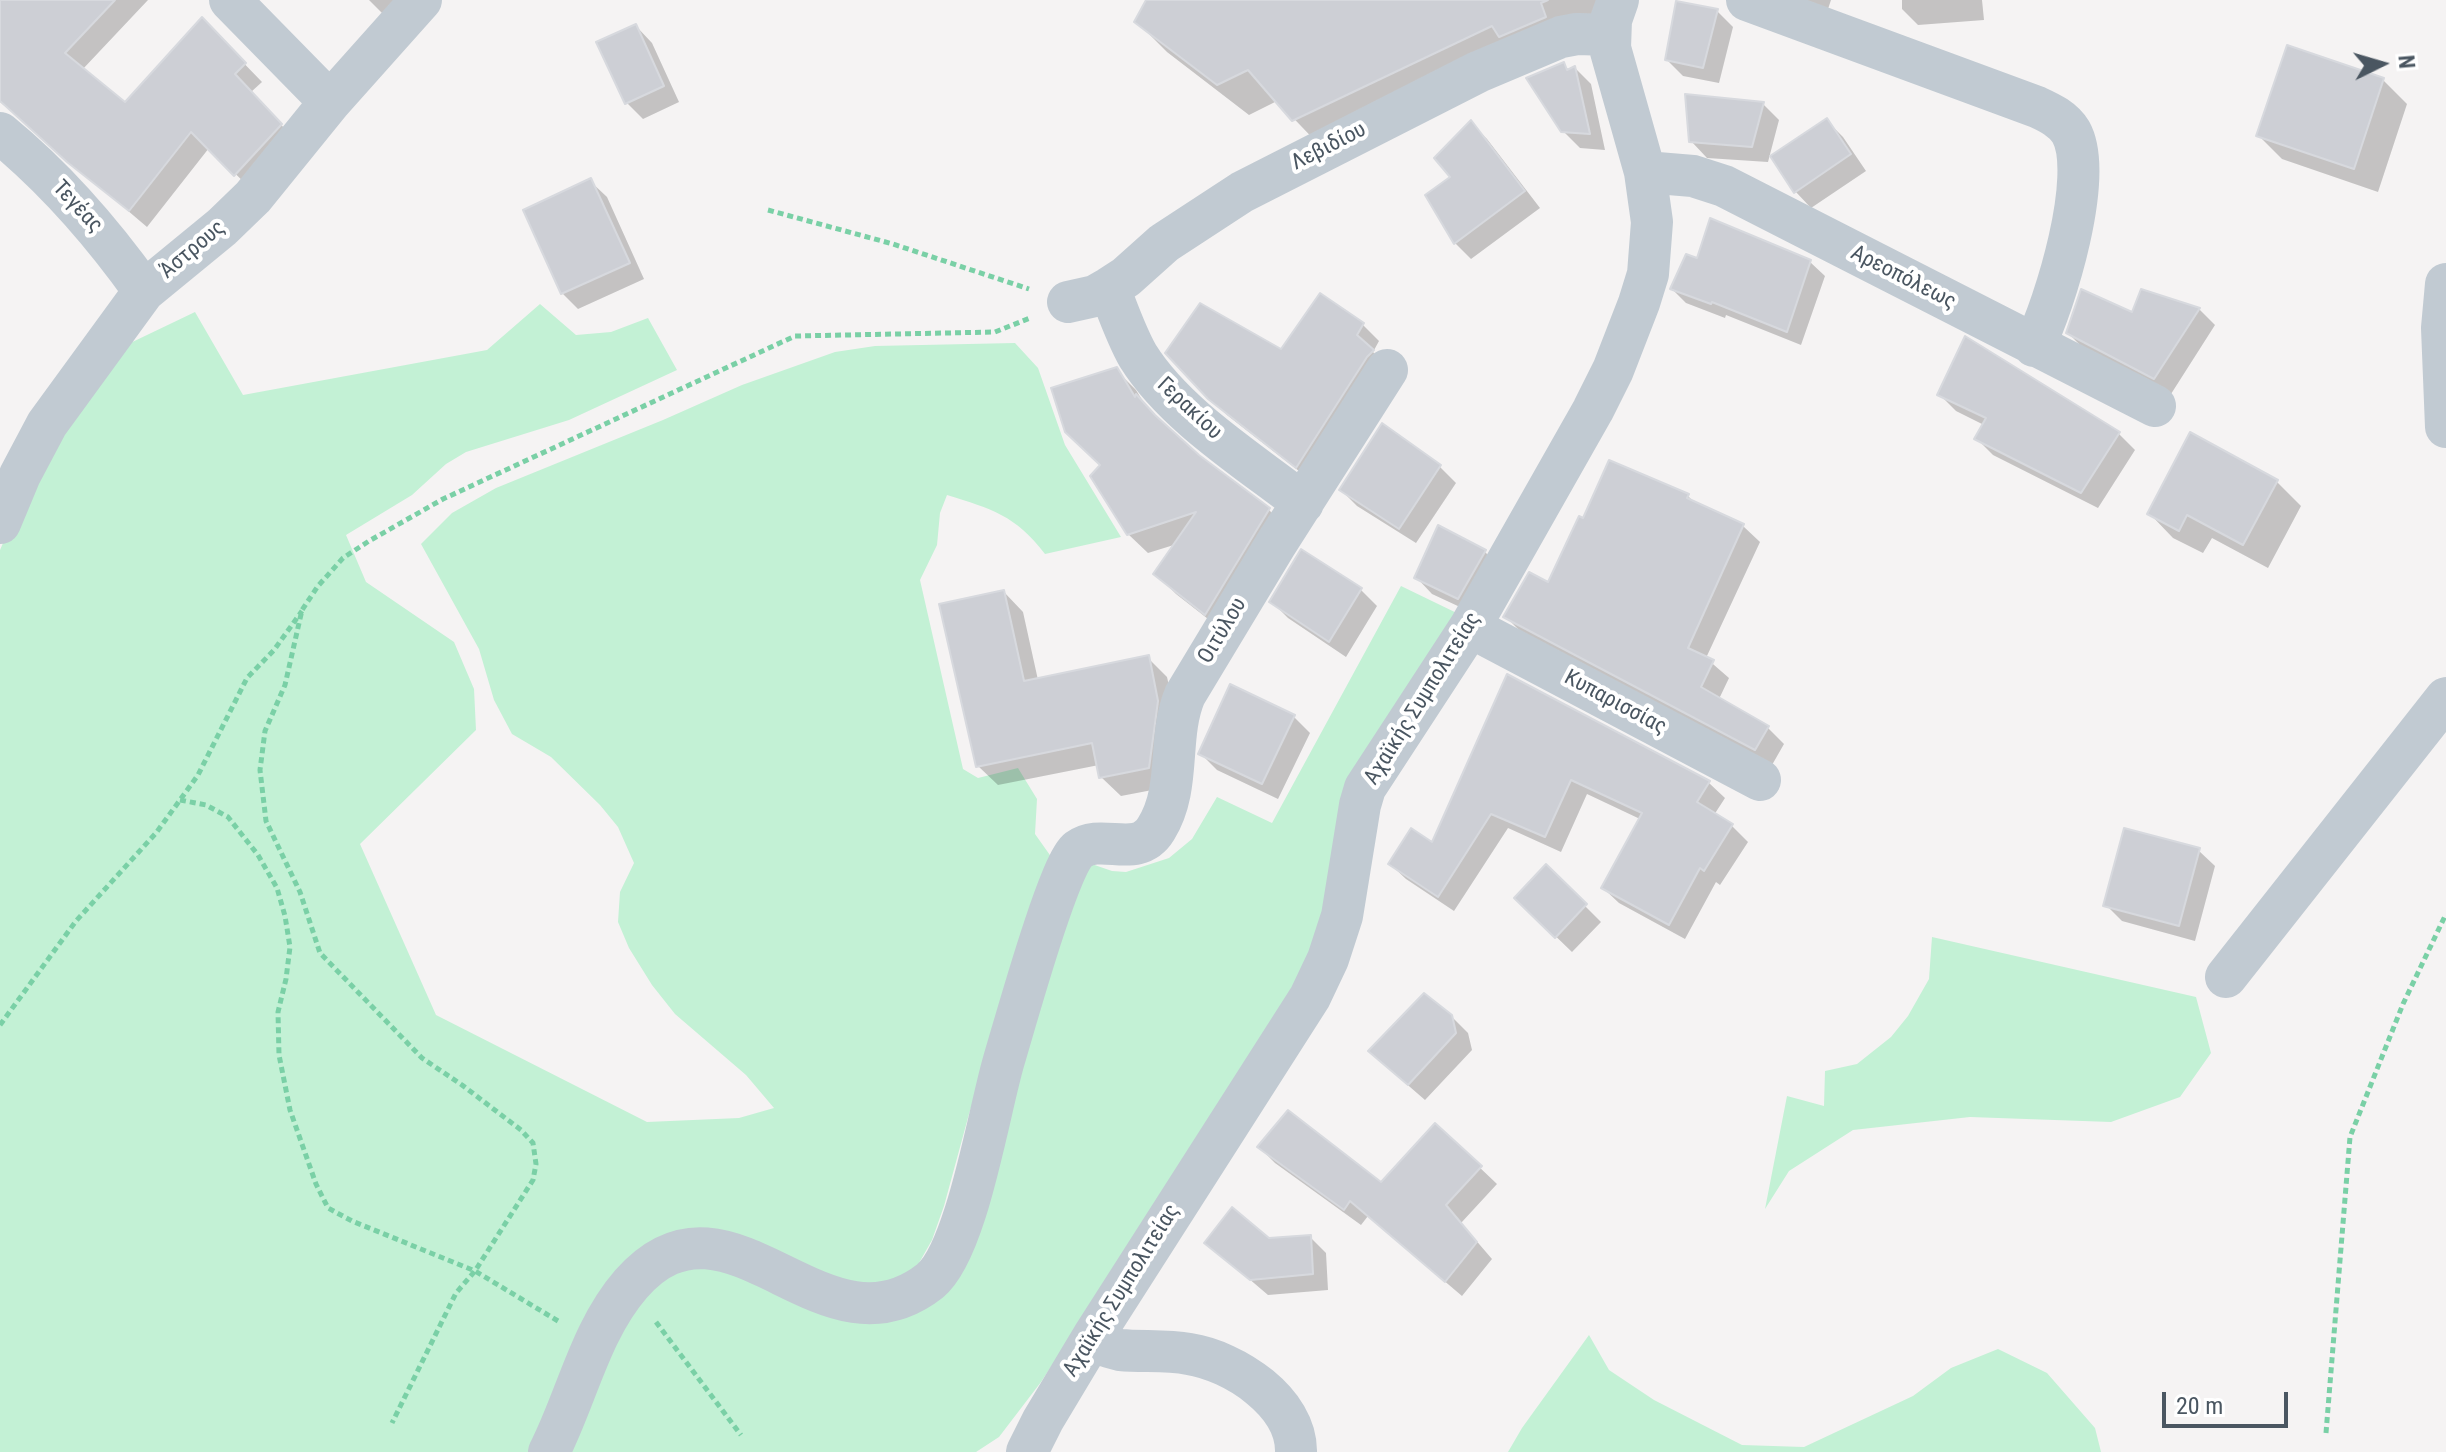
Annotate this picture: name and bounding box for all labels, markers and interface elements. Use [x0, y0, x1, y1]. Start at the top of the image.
north arrow [2342, 24, 2422, 104]
text: N [2393, 54, 2419, 70]
street label: Λεβιδίου [1287, 117, 1371, 177]
street label: Τεγέας [46, 175, 108, 239]
street label: Άστρους [155, 215, 231, 285]
street label: Αρεοπόλεως [1846, 240, 1960, 316]
street label: Γερακίου [1151, 372, 1227, 446]
street label: Οιτύλου [1193, 593, 1253, 669]
street label: Αχαϊκής Συμπολιτείας [1359, 608, 1487, 790]
street label: Κυπαρισσίας [1559, 665, 1671, 741]
street label: Αχαϊκής Συμπολιτείας [1058, 1200, 1186, 1382]
scale bar [2166, 1376, 2292, 1426]
text: 20 m [2176, 1392, 2223, 1420]

